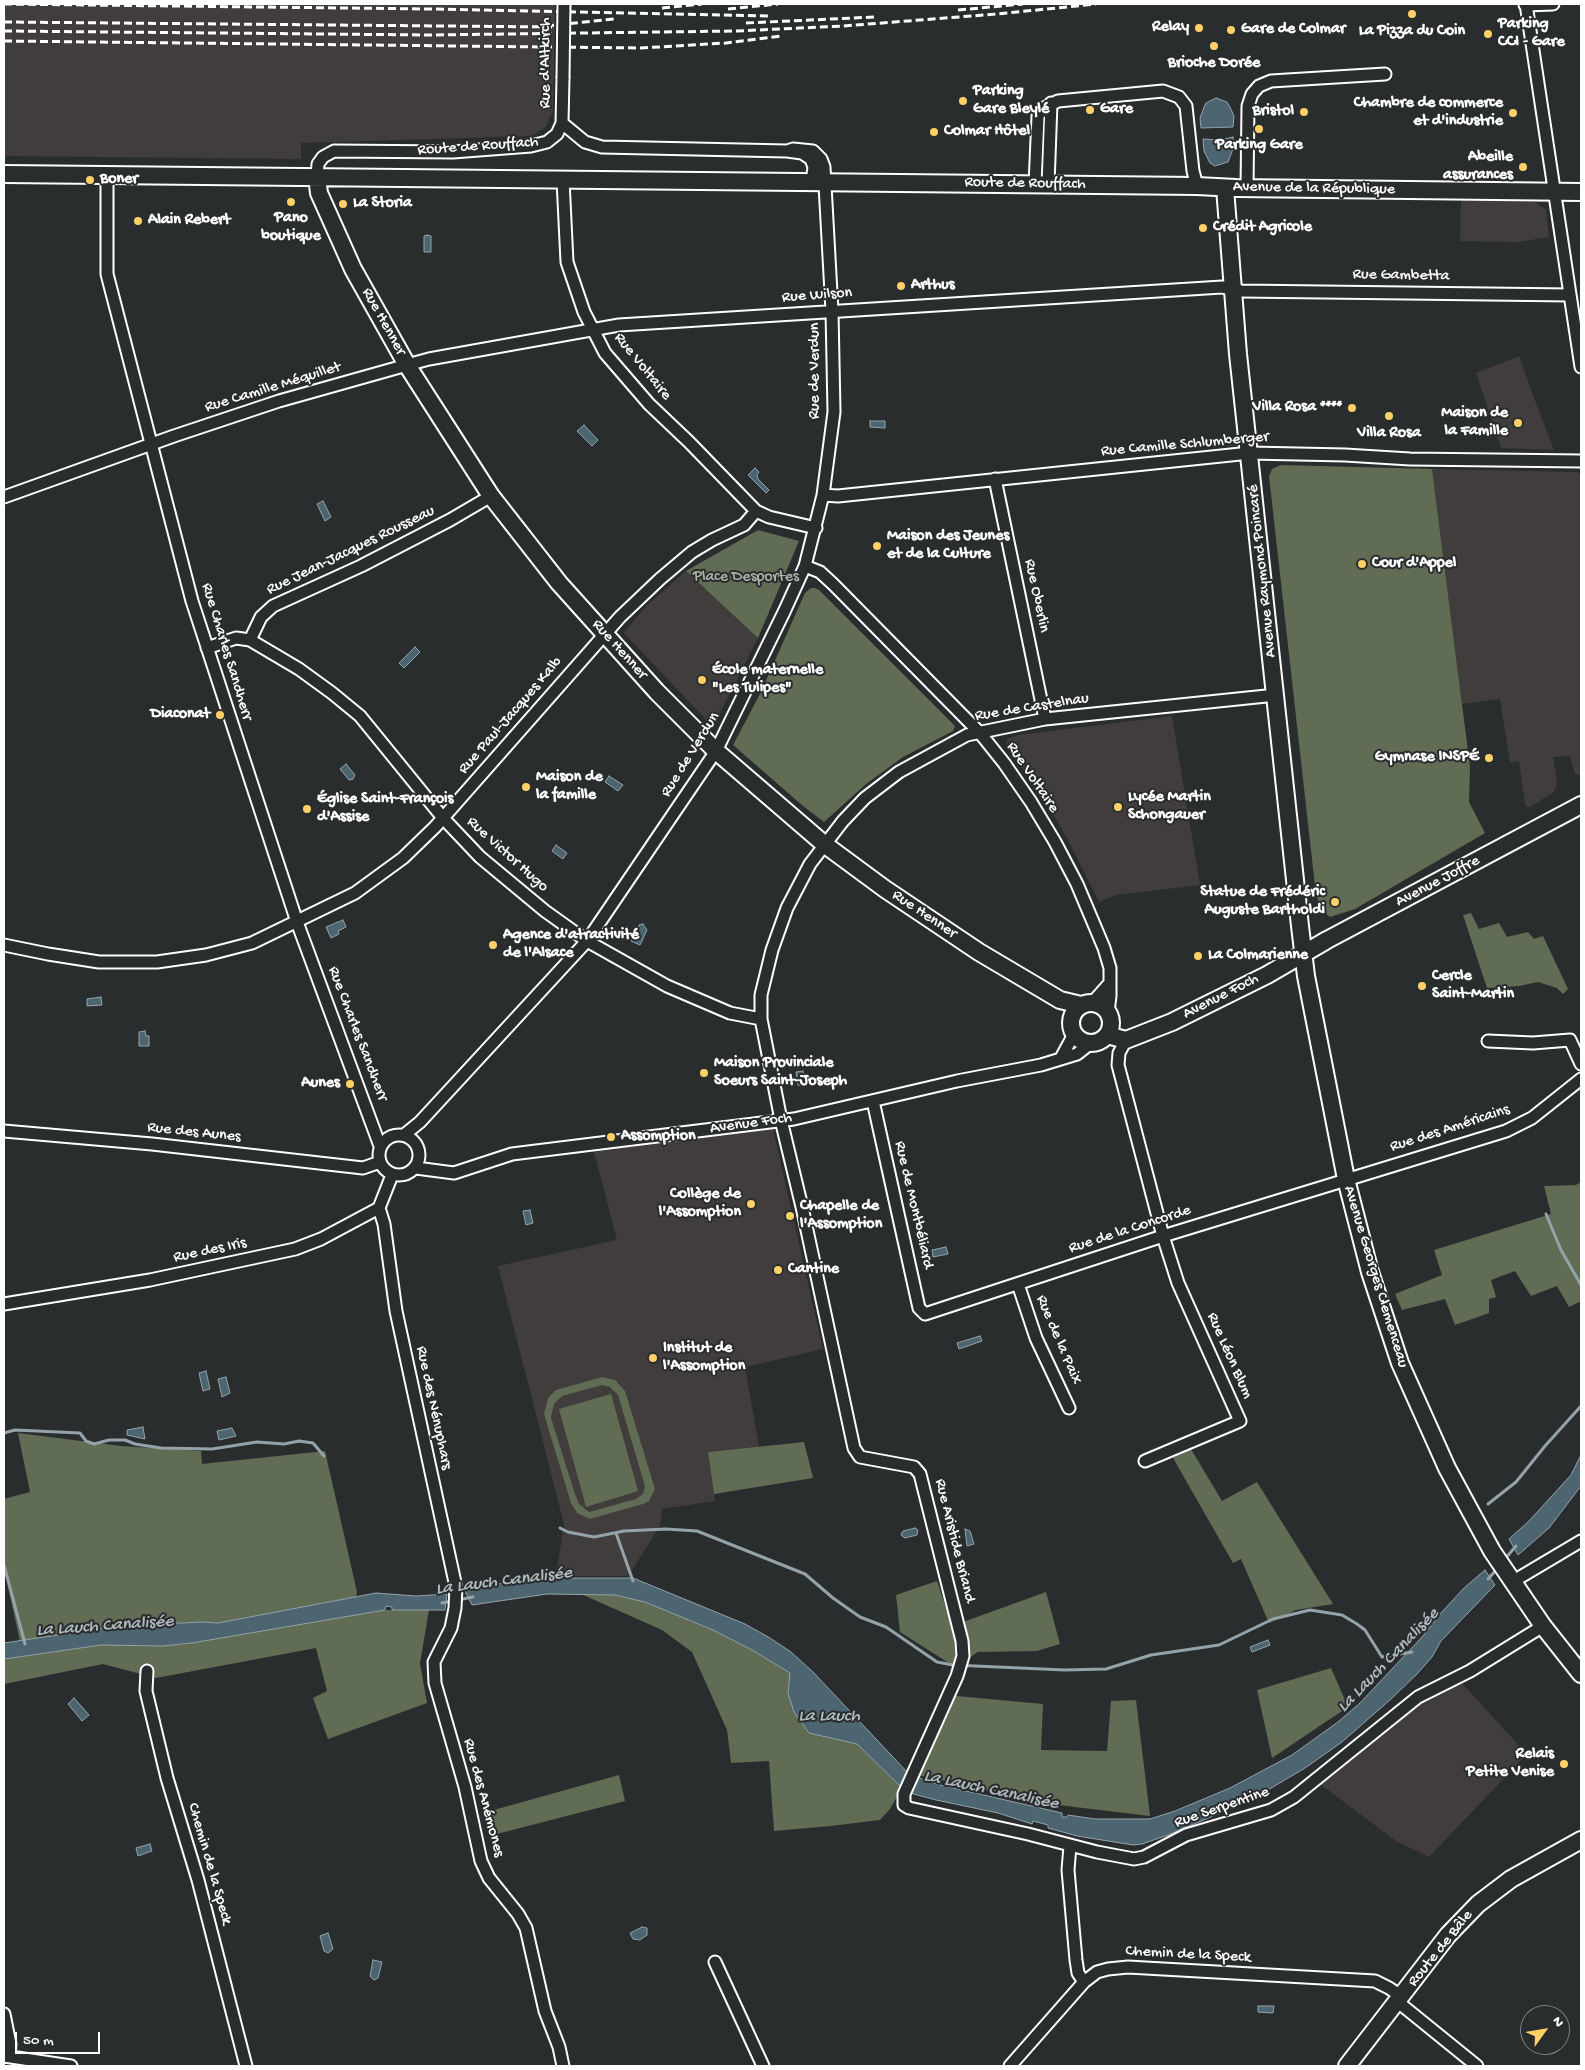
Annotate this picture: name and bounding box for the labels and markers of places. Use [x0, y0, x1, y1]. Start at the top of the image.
marker: La Pizza du Coin [1406, 8, 1418, 20]
place label: Parking CCI - Gare [1498, 15, 1565, 53]
place label: Relay [1152, 18, 1189, 38]
place label: Gare de Colmar [1241, 20, 1346, 40]
marker: Relay [1193, 22, 1205, 34]
place label: La Pizza du Coin [1359, 22, 1465, 42]
marker: Gare de Colmar [1225, 24, 1237, 36]
marker: Parking CCI - Gare [1482, 28, 1494, 40]
marker: Brioche Dorée [1208, 40, 1220, 52]
place label: Brioche Dorée [1168, 54, 1260, 74]
place label: Parking Gare Bleylé [973, 82, 1049, 120]
place label: Chambre de commerce et d'industrie [1354, 94, 1503, 132]
marker: Parking Gare Bleylé [957, 95, 969, 107]
place label: Gare [1100, 100, 1133, 120]
place label: Bristol [1252, 102, 1294, 122]
marker: Gare [1084, 104, 1096, 116]
marker: Bristol [1298, 106, 1310, 118]
marker: Chambre de commerce et d'industrie [1507, 107, 1519, 119]
place label: Colmar Hôtel [944, 122, 1030, 142]
marker: Parking Gare [1253, 123, 1265, 135]
marker: Colmar Hôtel [928, 126, 940, 138]
place label: Parking Gare [1215, 136, 1303, 156]
place label: Abeille assurances [1443, 148, 1513, 186]
marker: Abeille assurances [1517, 161, 1529, 173]
place label: Boner [100, 170, 138, 190]
marker: Boner [84, 174, 96, 186]
place label: La Storia [353, 194, 412, 214]
marker: Pano boutique [285, 196, 297, 208]
marker: La Storia [337, 198, 349, 210]
place label: Pano boutique [261, 209, 321, 247]
place label: Alain Rebert [148, 211, 230, 231]
marker: Alain Rebert [132, 215, 144, 227]
place label: Crédit Agricole [1213, 218, 1312, 238]
marker: Crédit Agricole [1197, 222, 1209, 234]
place label: Arthus [911, 276, 955, 296]
marker: Arthus [895, 280, 907, 292]
place label: Villa Rosa **** [1253, 398, 1342, 418]
marker: Villa Rosa **** [1346, 402, 1358, 414]
place label: Maison de la Famille [1441, 404, 1508, 442]
marker: Villa Rosa [1383, 410, 1395, 422]
marker: Maison de la Famille [1512, 417, 1524, 429]
place label: Villa Rosa [1357, 424, 1421, 444]
place label: Maison des Jeunes et de la Culture [887, 527, 1009, 565]
marker: Maison des Jeunes et de la Culture [871, 540, 883, 552]
place label: Cour d'Appel [1372, 554, 1456, 574]
marker: Cour d'Appel [1356, 558, 1368, 570]
place label: École maternelle "Les Tulipes" [712, 661, 823, 699]
marker: École maternelle "Les Tulipes" [696, 674, 708, 686]
place label: Diaconat [150, 705, 210, 725]
marker: Diaconat [214, 709, 226, 721]
place label: Gymnase INSPÉ [1375, 748, 1479, 768]
marker: Gymnase INSPÉ [1483, 752, 1495, 764]
place label: Maison de la famille [536, 768, 603, 806]
marker: Maison de la famille [520, 781, 532, 793]
place label: Lycée Martin Schongauer [1128, 788, 1211, 826]
place label: Église Saint-François d'Assise [317, 790, 453, 828]
marker: Lycée Martin Schongauer [1112, 801, 1124, 813]
marker: Église Saint-François d'Assise [301, 803, 313, 815]
place label: Statue de Frédéric Auguste Bartholdi [1200, 883, 1325, 921]
marker: Statue de Frédéric Auguste Bartholdi [1329, 896, 1341, 908]
place label: Agence d'atractivité de l'Alsace [503, 926, 639, 964]
marker: Agence d'atractivité de l'Alsace [487, 939, 499, 951]
place label: La Colmarienne [1208, 946, 1308, 966]
marker: La Colmarienne [1192, 950, 1204, 962]
place label: Cercle Saint-Martin [1432, 967, 1514, 1005]
marker: Cercle Saint-Martin [1416, 980, 1428, 992]
place label: Maison Provinciale Soeurs Saint-Joseph [714, 1054, 847, 1092]
marker: Maison Provinciale Soeurs Saint-Joseph [698, 1067, 710, 1079]
place label: Aunes [301, 1074, 340, 1094]
marker: Aunes [344, 1078, 356, 1090]
place label: Assomption [621, 1127, 696, 1147]
marker: Assomption [605, 1131, 617, 1143]
place label: Collège de l'Assomption [659, 1185, 741, 1223]
place label: Chapelle de l'Assomption [800, 1197, 882, 1235]
marker: Collège de l'Assomption [745, 1198, 757, 1210]
marker: Chapelle de l'Assomption [784, 1210, 796, 1222]
place label: Cantine [788, 1260, 839, 1280]
marker: Cantine [772, 1264, 784, 1276]
place label: Institut de l'Assomption [663, 1339, 745, 1377]
marker: Institut de l'Assomption [647, 1352, 659, 1364]
place label: Relais Petite Venise [1466, 1745, 1554, 1783]
marker: Relais Petite Venise [1558, 1758, 1570, 1770]

